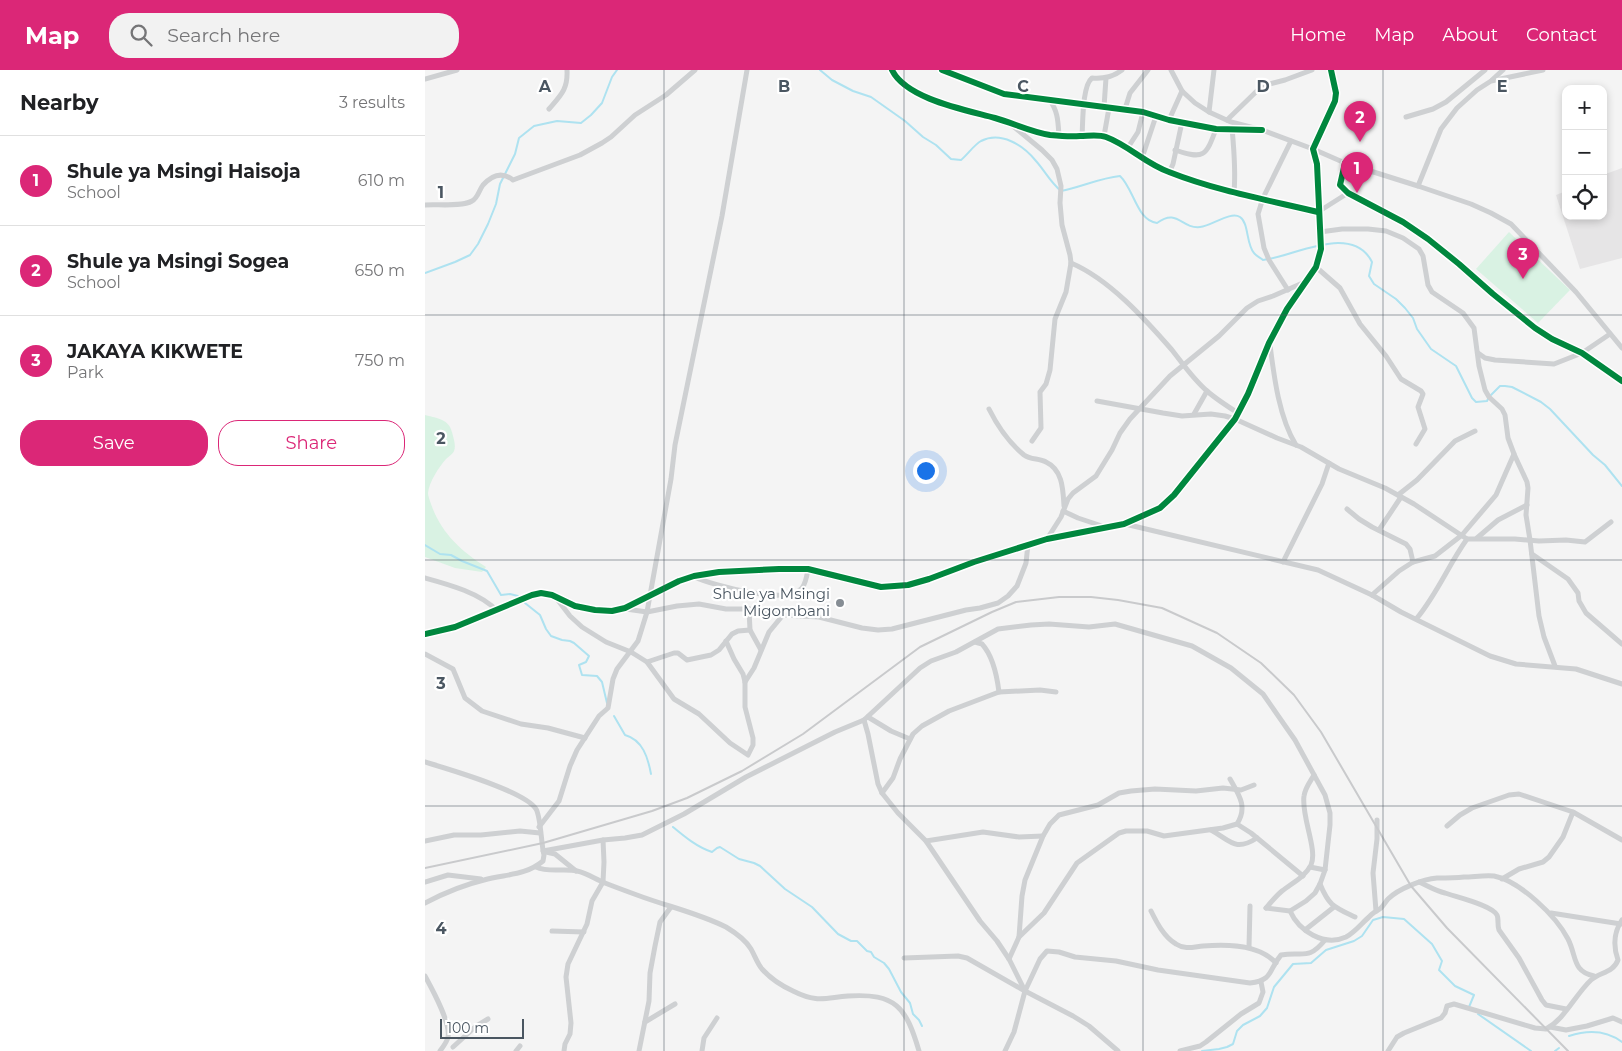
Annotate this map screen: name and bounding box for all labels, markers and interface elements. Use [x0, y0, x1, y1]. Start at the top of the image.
search box [109, 13, 459, 58]
text: Map [25, 21, 79, 50]
icon: search [127, 21, 155, 49]
text: Search here [167, 24, 280, 47]
text: Home [1290, 24, 1346, 46]
text: Map [1374, 24, 1414, 46]
text: About [1442, 24, 1498, 46]
text: Contact [1526, 24, 1597, 46]
text: A [538, 77, 552, 96]
text: B [778, 77, 790, 96]
text: C [1017, 77, 1029, 96]
text: D [1256, 77, 1270, 96]
text: E [1497, 77, 1507, 96]
map controls [1562, 85, 1607, 220]
button: + [1562, 85, 1607, 130]
text: Nearby [20, 90, 99, 115]
text: 3 results [339, 93, 405, 112]
pin: 2 [1344, 101, 1376, 142]
button: − [1562, 130, 1607, 175]
pin: 1 [1341, 152, 1373, 193]
text: Shule ya Msingi Haisoja [67, 160, 301, 183]
text: 1 [33, 171, 39, 190]
text: 610 m [358, 171, 405, 190]
button: locate [1562, 175, 1607, 220]
text: School [67, 183, 121, 202]
text: 1 [438, 183, 444, 202]
pin: 3 [1507, 238, 1539, 279]
text: Shule ya Msingi Sogea [67, 250, 289, 273]
text: 2 [31, 261, 41, 280]
text: 650 m [354, 261, 405, 280]
text: School [67, 273, 121, 292]
text: JAKAYA KIKWETE [67, 340, 243, 363]
text: 3 [31, 351, 41, 370]
text: 750 m [355, 351, 405, 370]
text: Park [67, 363, 104, 382]
button: Save [20, 420, 208, 466]
button: Share [218, 420, 405, 466]
text: 2 [436, 429, 446, 448]
your location [913, 458, 939, 484]
place label: Shule ya Msingi Migombani [713, 584, 830, 620]
marker: Shule ya Msingi Migombani [834, 597, 846, 609]
text: 3 [435, 674, 446, 693]
text: 4 [435, 919, 447, 938]
scale bar [440, 1016, 524, 1039]
text: 100 m [447, 1019, 489, 1037]

